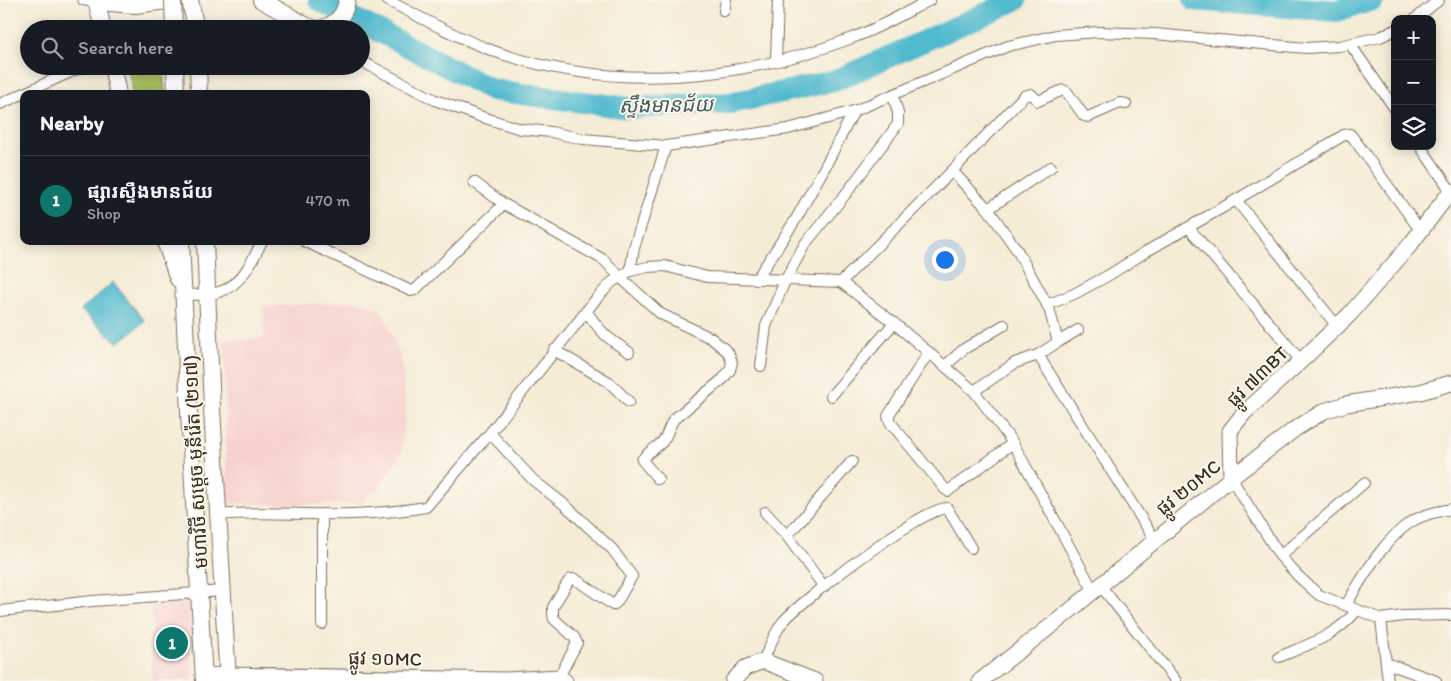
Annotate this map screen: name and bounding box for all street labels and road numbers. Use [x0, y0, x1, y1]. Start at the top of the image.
street label: ផ្លូវ ៧៣BT [1222, 341, 1297, 415]
street label: មហាវិថី សម្តេច មុនីរ៉េត (២១៧) [178, 355, 214, 569]
street label: ផ្លូវ ២០MC [1152, 455, 1229, 525]
street label: ផ្លូវ ១០MC [348, 646, 422, 676]

